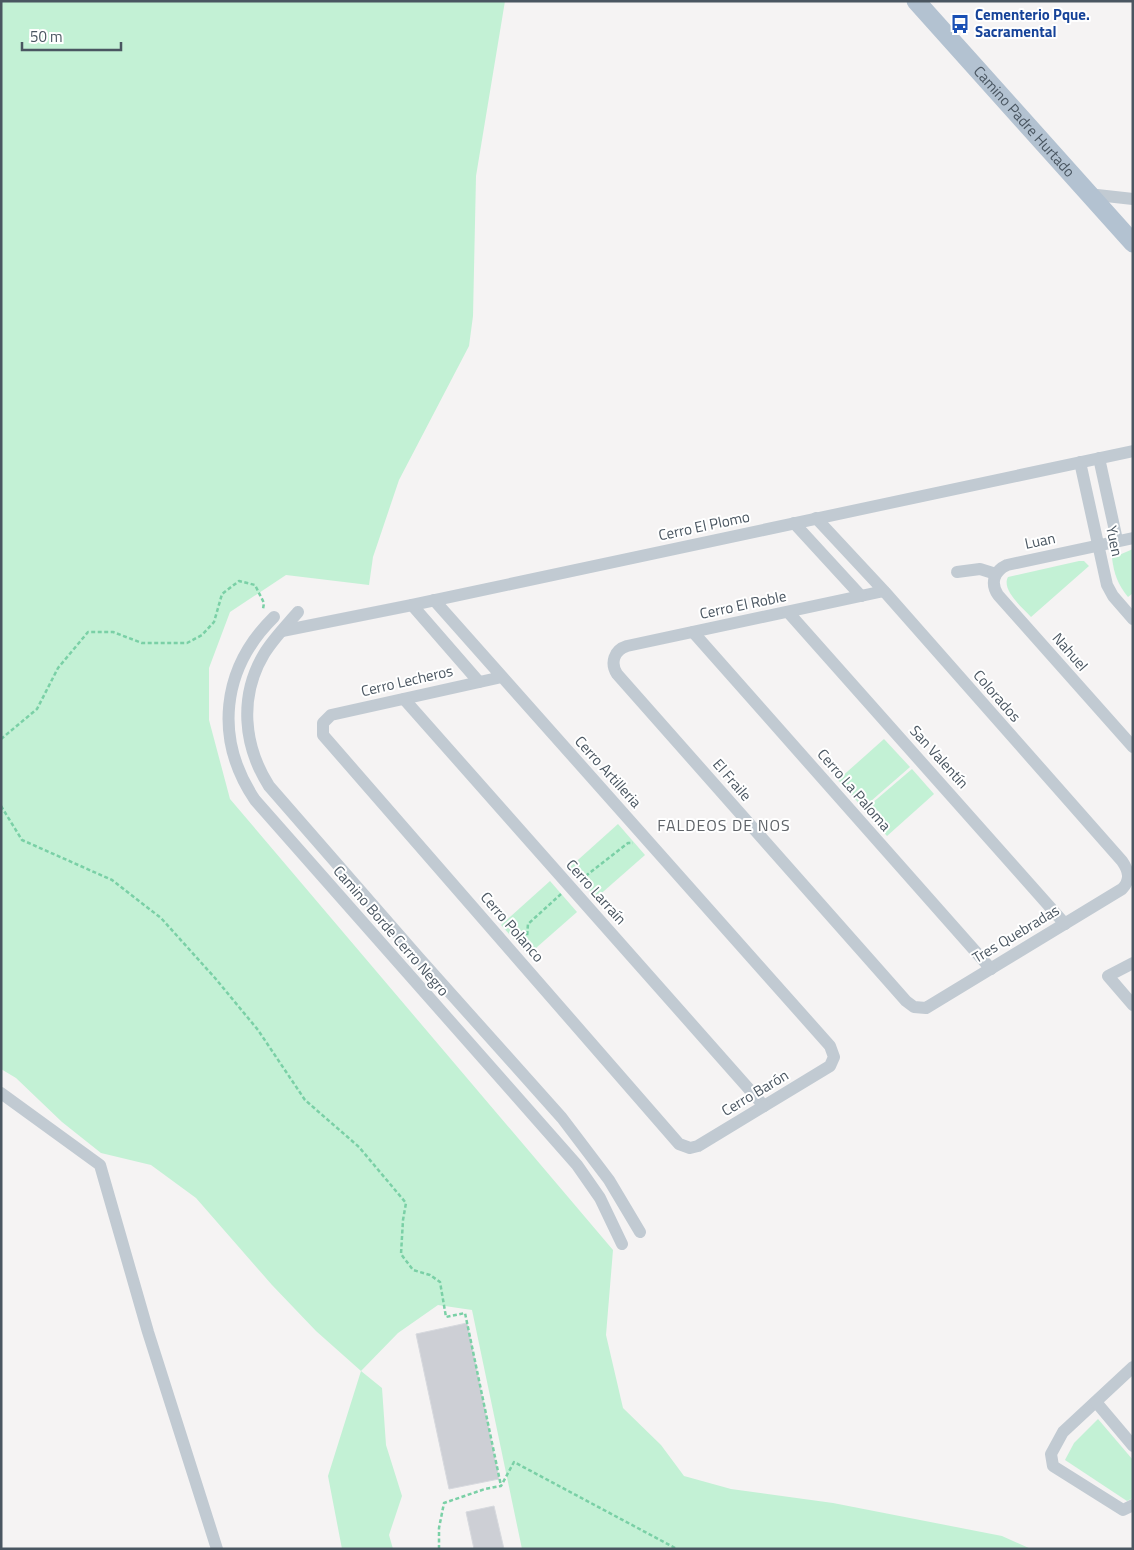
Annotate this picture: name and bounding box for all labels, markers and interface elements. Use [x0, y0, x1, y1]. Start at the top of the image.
place label: Cementerio Pque. Sacramental [975, 3, 1090, 43]
bus stop icon: Cementerio Pque. Sacramental [949, 13, 971, 35]
scale bar [22, 20, 121, 52]
text: 50 m [30, 25, 63, 48]
street label: Camino Padre Hurtado [968, 60, 1081, 182]
street label: Cerro El Plomo [656, 505, 752, 546]
street label: Yuen [1100, 523, 1129, 558]
street label: Luan [1023, 526, 1057, 555]
street label: Cerro El Roble [697, 584, 788, 625]
street label: Nahuel [1047, 627, 1094, 676]
street label: Cerro Lecheros [359, 659, 455, 702]
street label: Colorados [968, 664, 1027, 727]
street label: San Valentín [905, 720, 974, 794]
street label: Cerro Artilleria [570, 730, 647, 813]
street label: Cerro La Paloma [812, 743, 897, 836]
street label: El Fraile [707, 753, 757, 806]
district label: FALDEOS DE NOS [657, 813, 791, 837]
street label: Cerro Larraín [561, 854, 632, 929]
street label: Camino Borde Cerro Negro [328, 860, 455, 1001]
street label: Cerro Polanco [475, 886, 550, 967]
street label: Tres Quebradas [968, 898, 1064, 969]
street label: Cerro Barón [717, 1063, 793, 1122]

